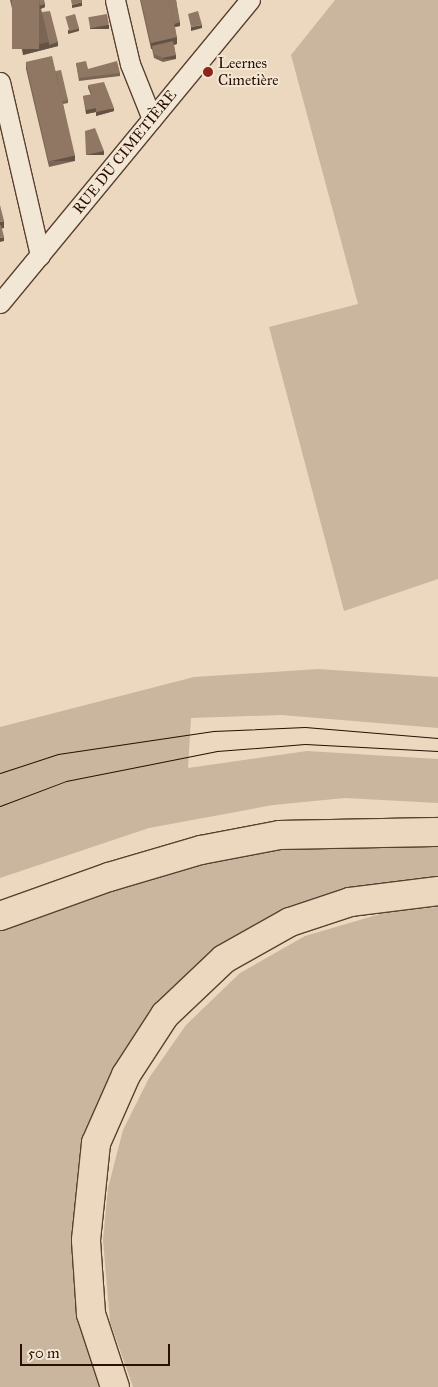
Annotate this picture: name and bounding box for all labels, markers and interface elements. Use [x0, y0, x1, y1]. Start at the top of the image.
place label: Leernes Cimetière [218, 54, 279, 89]
marker: Leernes Cimetière [202, 66, 214, 78]
street label: RUE DU CIMETIÈRE [69, 86, 181, 218]
scale bar [22, 1334, 172, 1366]
text: 50 m [28, 1344, 60, 1362]

